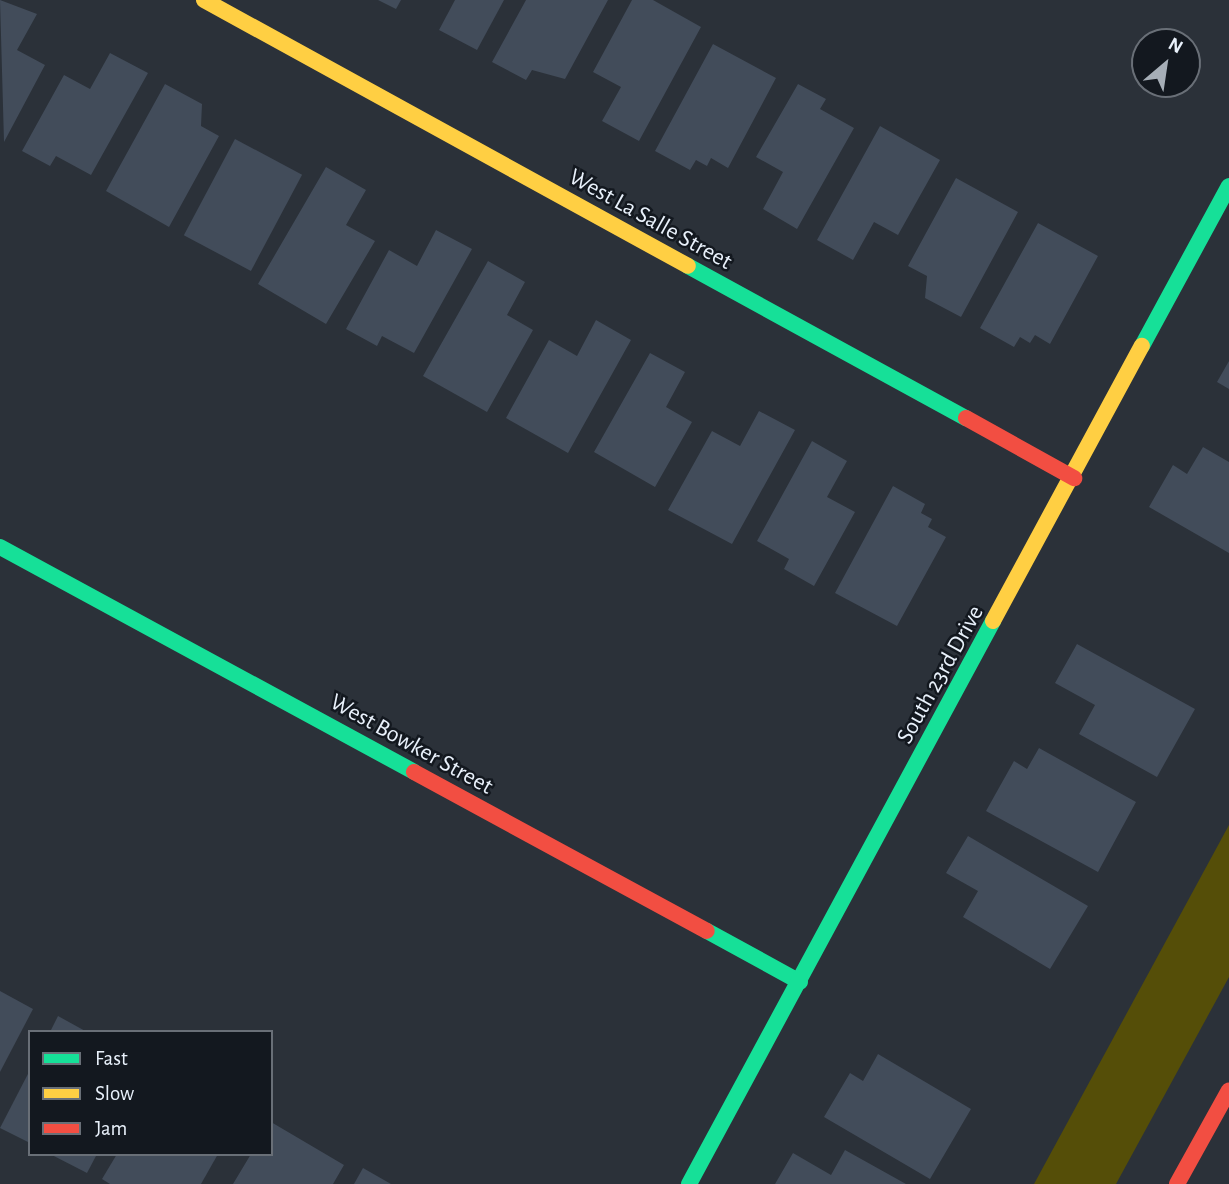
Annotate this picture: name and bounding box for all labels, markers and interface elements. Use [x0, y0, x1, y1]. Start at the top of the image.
north arrow [1131, 28, 1201, 98]
text: N [1165, 34, 1186, 57]
street label: West La Salle Street [563, 163, 737, 277]
street label: South 23rd Drive [891, 601, 991, 749]
street label: West Bowker Street [324, 688, 498, 802]
legend [28, 1030, 273, 1156]
text: Fast [95, 1048, 128, 1069]
text: Slow [95, 1083, 134, 1104]
text: Jam [95, 1118, 127, 1139]

